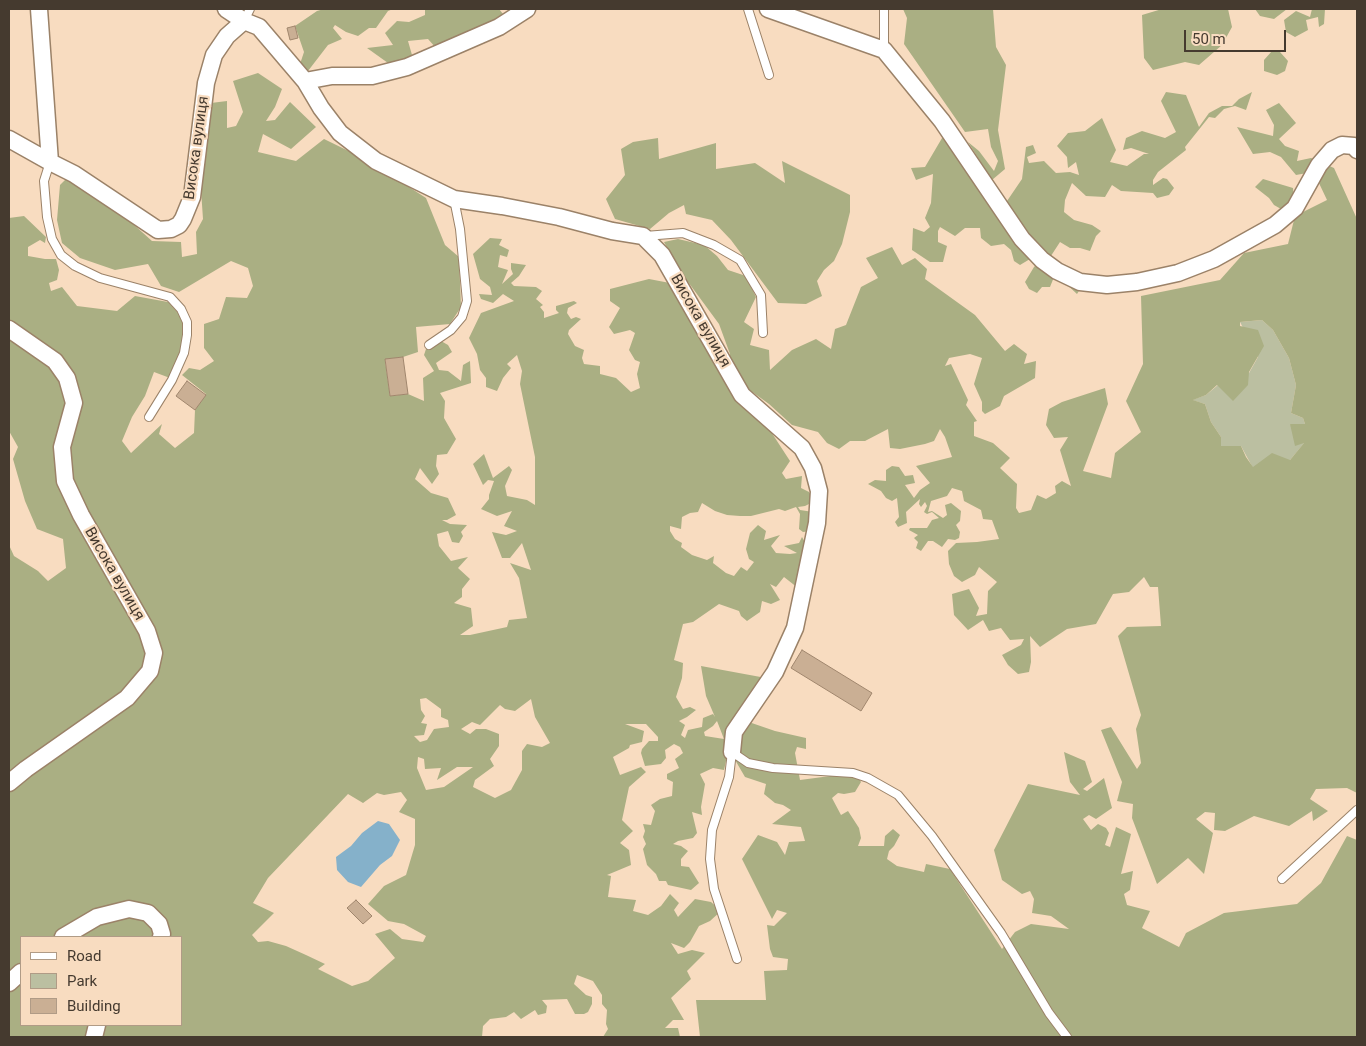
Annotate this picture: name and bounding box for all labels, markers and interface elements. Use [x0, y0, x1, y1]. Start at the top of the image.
scale bar [1186, 20, 1288, 52]
text: 50 m [1192, 30, 1226, 48]
street label: Висока вулиця [181, 95, 213, 201]
street label: Висока вулиця [666, 271, 734, 371]
street label: Висока вулиця [80, 524, 148, 624]
legend [20, 936, 182, 1026]
text: Road [67, 947, 101, 965]
text: Park [67, 972, 97, 990]
text: Building [67, 997, 121, 1015]

